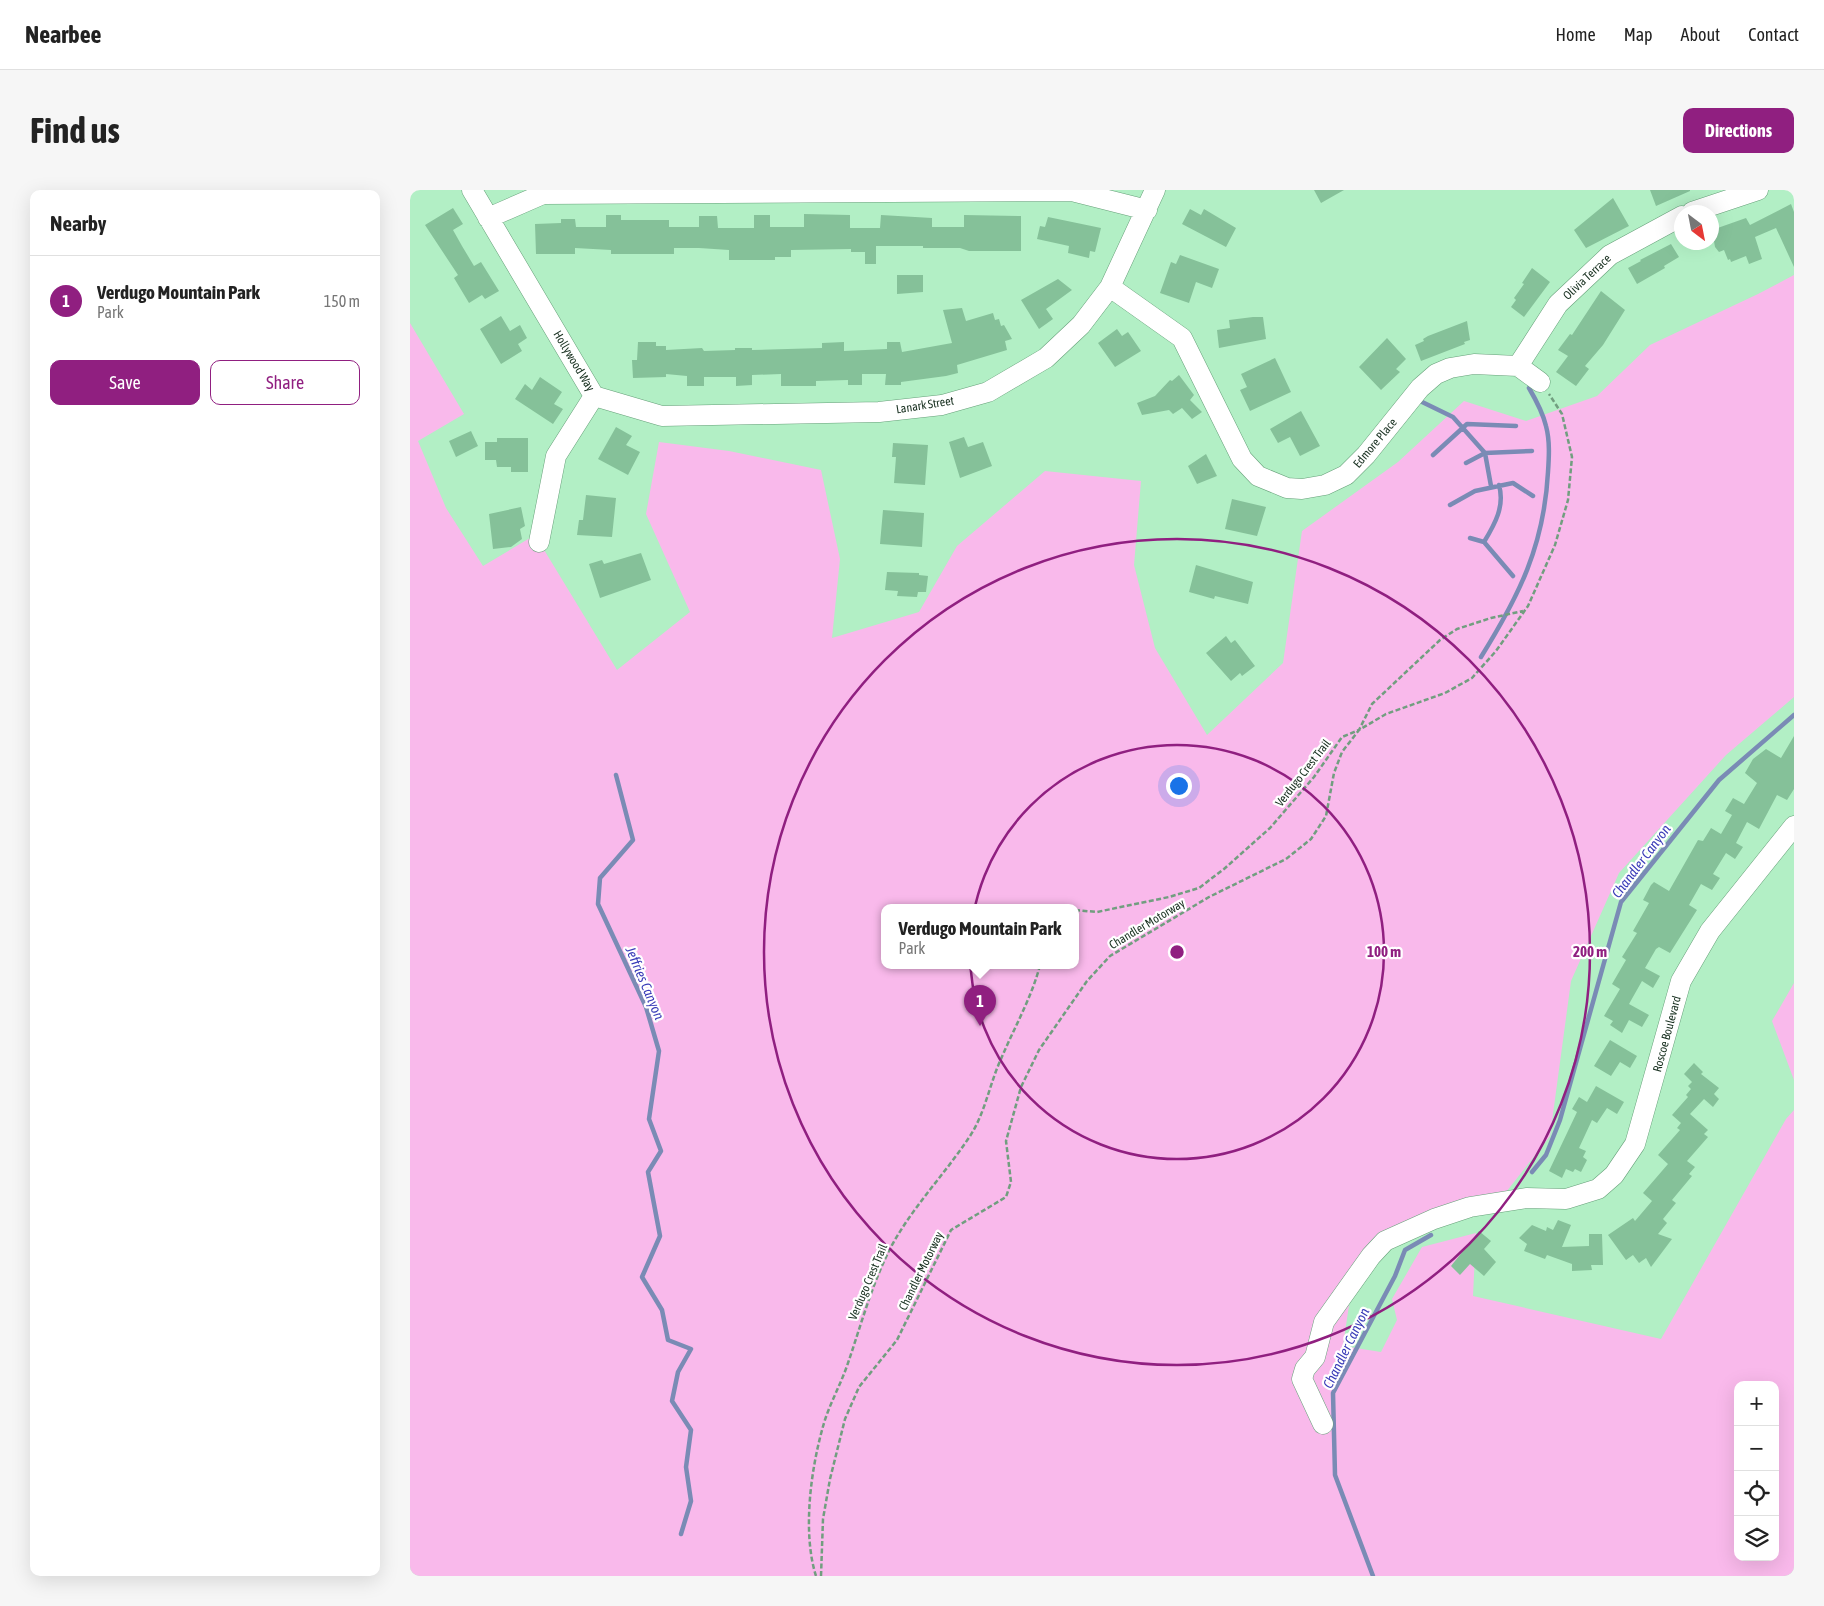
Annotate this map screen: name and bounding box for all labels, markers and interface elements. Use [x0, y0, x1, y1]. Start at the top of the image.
text: Nearbee [25, 21, 101, 48]
text: Home [1556, 24, 1596, 45]
text: Map [1624, 24, 1653, 45]
text: About [1681, 24, 1720, 45]
text: Contact [1748, 24, 1799, 45]
button: Directions [1683, 108, 1794, 153]
text: Find us [30, 110, 120, 150]
north arrow [1674, 205, 1719, 250]
text: Nearby [50, 211, 106, 235]
street label: Olivia Terrace [1560, 251, 1614, 303]
text: Verdugo Mountain Park [97, 281, 260, 303]
text: 1 [62, 292, 70, 310]
text: 150 m [324, 292, 360, 310]
text: Park [97, 303, 124, 321]
street label: Hollywood Way [550, 328, 598, 394]
button: Save [50, 360, 200, 405]
button: Share [210, 360, 360, 405]
street label: Lanark Street [895, 393, 955, 416]
street label: Edmore Place [1350, 415, 1400, 471]
street label: Verdugo Crest Trail [1272, 736, 1334, 809]
your location [1166, 773, 1192, 799]
water label: Chandler Canyon [1608, 821, 1674, 901]
street label: Chandler Motorway [1107, 896, 1187, 952]
popup [881, 904, 1079, 969]
text: Verdugo Mountain Park [899, 917, 1061, 939]
text: Park [899, 939, 925, 957]
water label: Jeffries Canyon [622, 943, 668, 1022]
centre of rings [1168, 943, 1186, 961]
text: 100 m [1367, 943, 1401, 960]
text: 200 m [1573, 943, 1607, 960]
pin: 1 [964, 985, 996, 1026]
street label: Roscoe Boulevard [1650, 994, 1684, 1074]
street label: Chandler Motorway [896, 1229, 946, 1313]
street label: Verdugo Crest Trail [846, 1241, 891, 1322]
water label: Chandler Canyon [1320, 1305, 1372, 1391]
map controls [1734, 1381, 1779, 1561]
button: + [1734, 1381, 1779, 1426]
button: − [1734, 1426, 1779, 1471]
button: locate [1734, 1471, 1779, 1516]
button: layers [1734, 1516, 1779, 1561]

